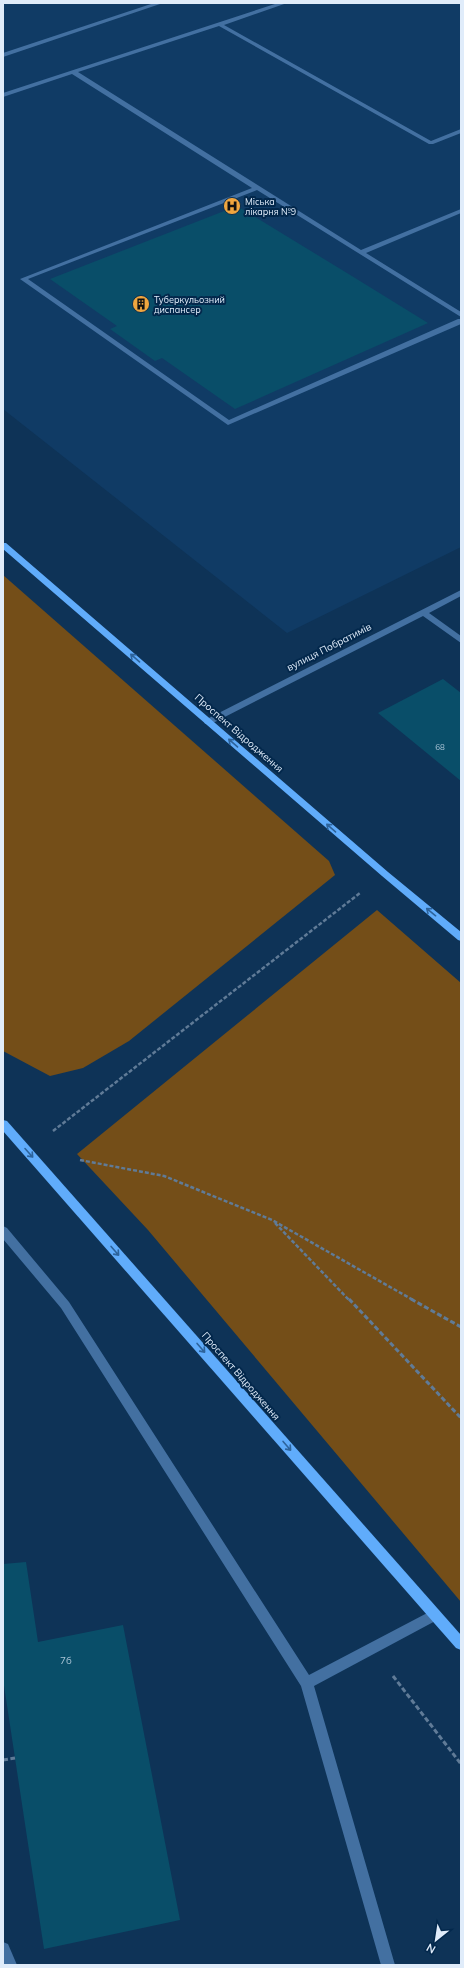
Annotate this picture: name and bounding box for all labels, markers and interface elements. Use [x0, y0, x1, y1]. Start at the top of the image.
hospital icon: Міська лікарня №9 [222, 196, 242, 216]
place label: Міська лікарня №9 [245, 196, 296, 217]
building icon: Туберкульозний диспансер [131, 294, 151, 314]
place label: Туберкульозний диспансер [154, 294, 225, 315]
street label: вулиця Побратимів [284, 620, 374, 674]
one-way arrow [129, 654, 140, 663]
street label: Проспект Відродження [192, 691, 286, 775]
one-way arrow [228, 739, 238, 748]
house number: 68 [435, 742, 445, 752]
one-way arrow [326, 824, 337, 833]
one-way arrow [425, 908, 436, 916]
one-way arrow [25, 1148, 34, 1158]
one-way arrow [110, 1245, 119, 1255]
street label: Проспект Відродження [199, 1329, 283, 1423]
one-way arrow [196, 1343, 205, 1353]
one-way arrow [282, 1441, 291, 1451]
house number: 7б [60, 1654, 72, 1667]
north arrow [416, 1920, 456, 1960]
text: N [424, 1941, 438, 1957]

